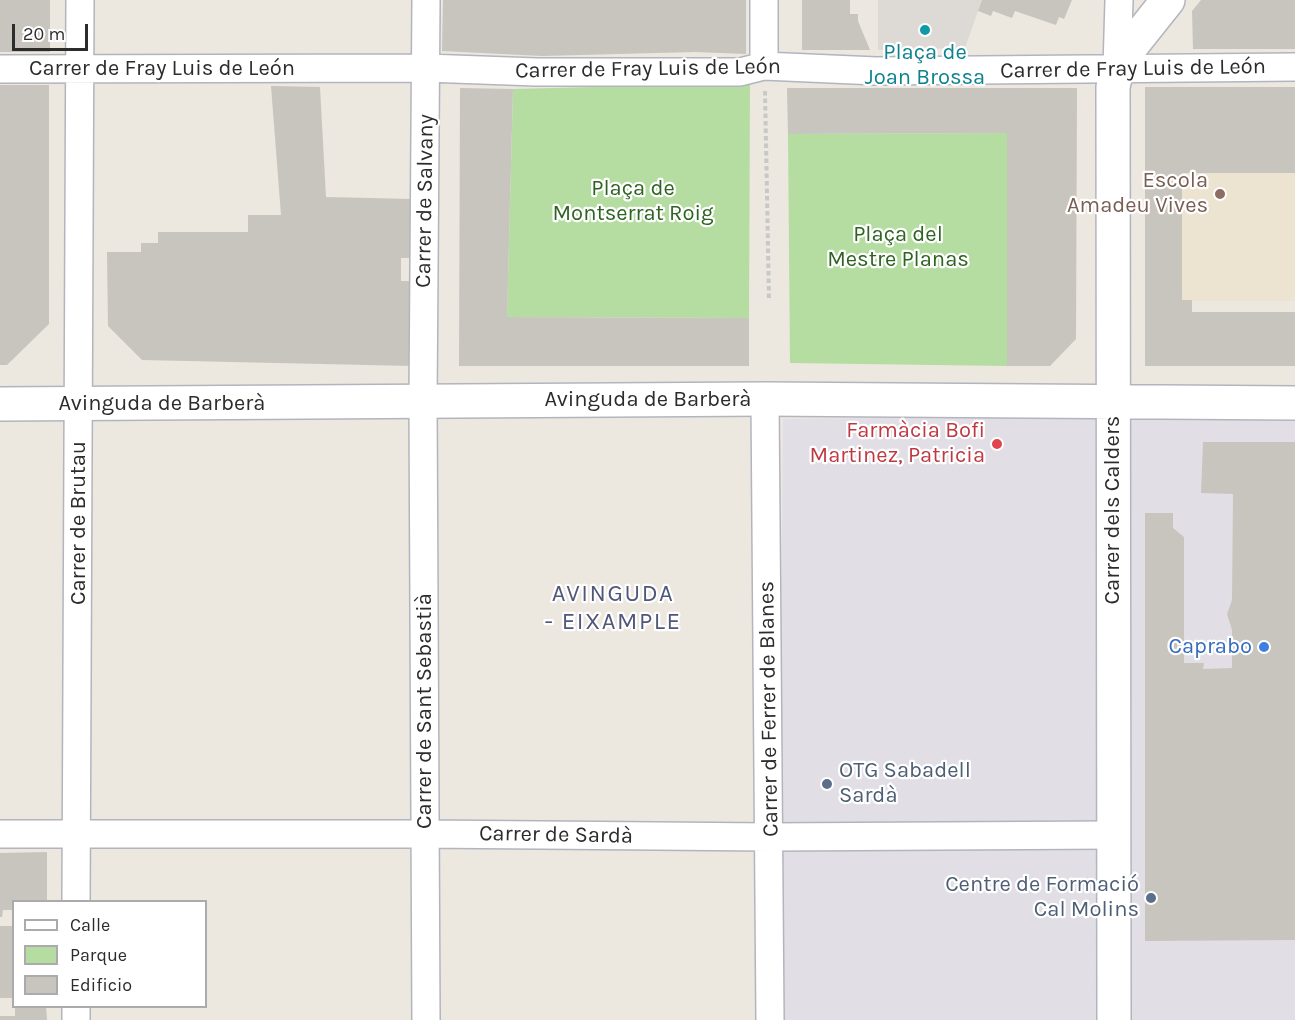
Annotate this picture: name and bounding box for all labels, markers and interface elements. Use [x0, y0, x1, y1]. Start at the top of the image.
scale bar [15, 12, 92, 50]
text: 20 m [23, 23, 65, 45]
marker: Plaça de Joan Brossa [918, 23, 932, 37]
place label: Plaça de Joan Brossa [865, 40, 985, 92]
street label: Carrer de Fray Luis de León [515, 53, 781, 85]
street label: Carrer de Fray Luis de León [1000, 53, 1266, 85]
street label: Carrer de Fray Luis de León [29, 56, 295, 82]
street label: Carrer de Salvany [410, 114, 440, 288]
place label: Escola Amadeu Vives [1067, 168, 1208, 220]
park label: Plaça de Montserrat Roig [552, 176, 714, 228]
marker: Escola Amadeu Vives [1213, 187, 1227, 201]
park label: Plaça del Mestre Planas [827, 222, 969, 274]
street label: Avinguda de Barberà [545, 387, 751, 413]
street label: Avinguda de Barberà [59, 391, 265, 417]
street label: Carrer dels Calders [1100, 416, 1126, 604]
place label: Farmàcia Bofi Martinez, Patricia [810, 418, 985, 470]
marker: Farmàcia Bofi Martinez, Patricia [990, 437, 1004, 451]
street label: Carrer de Brutau [66, 441, 92, 605]
district label: AVINGUDA - EIXAMPLE [545, 580, 681, 636]
street label: Carrer de Ferrer de Blanes [754, 581, 784, 837]
street label: Carrer de Sant Sebastià [412, 593, 438, 829]
place label: Caprabo [1168, 634, 1252, 660]
marker: Caprabo [1257, 640, 1271, 654]
place label: OTG Sabadell Sardà [839, 758, 971, 810]
marker: OTG Sabadell Sardà [820, 777, 834, 791]
street label: Carrer de Sardà [479, 820, 633, 850]
place label: Centre de Formació Cal Molins [945, 872, 1139, 924]
marker: Centre de Formació Cal Molins [1144, 891, 1158, 905]
legend [12, 900, 207, 1008]
text: Calle [70, 914, 110, 936]
text: Parque [70, 944, 127, 966]
text: Edificio [70, 974, 132, 996]

